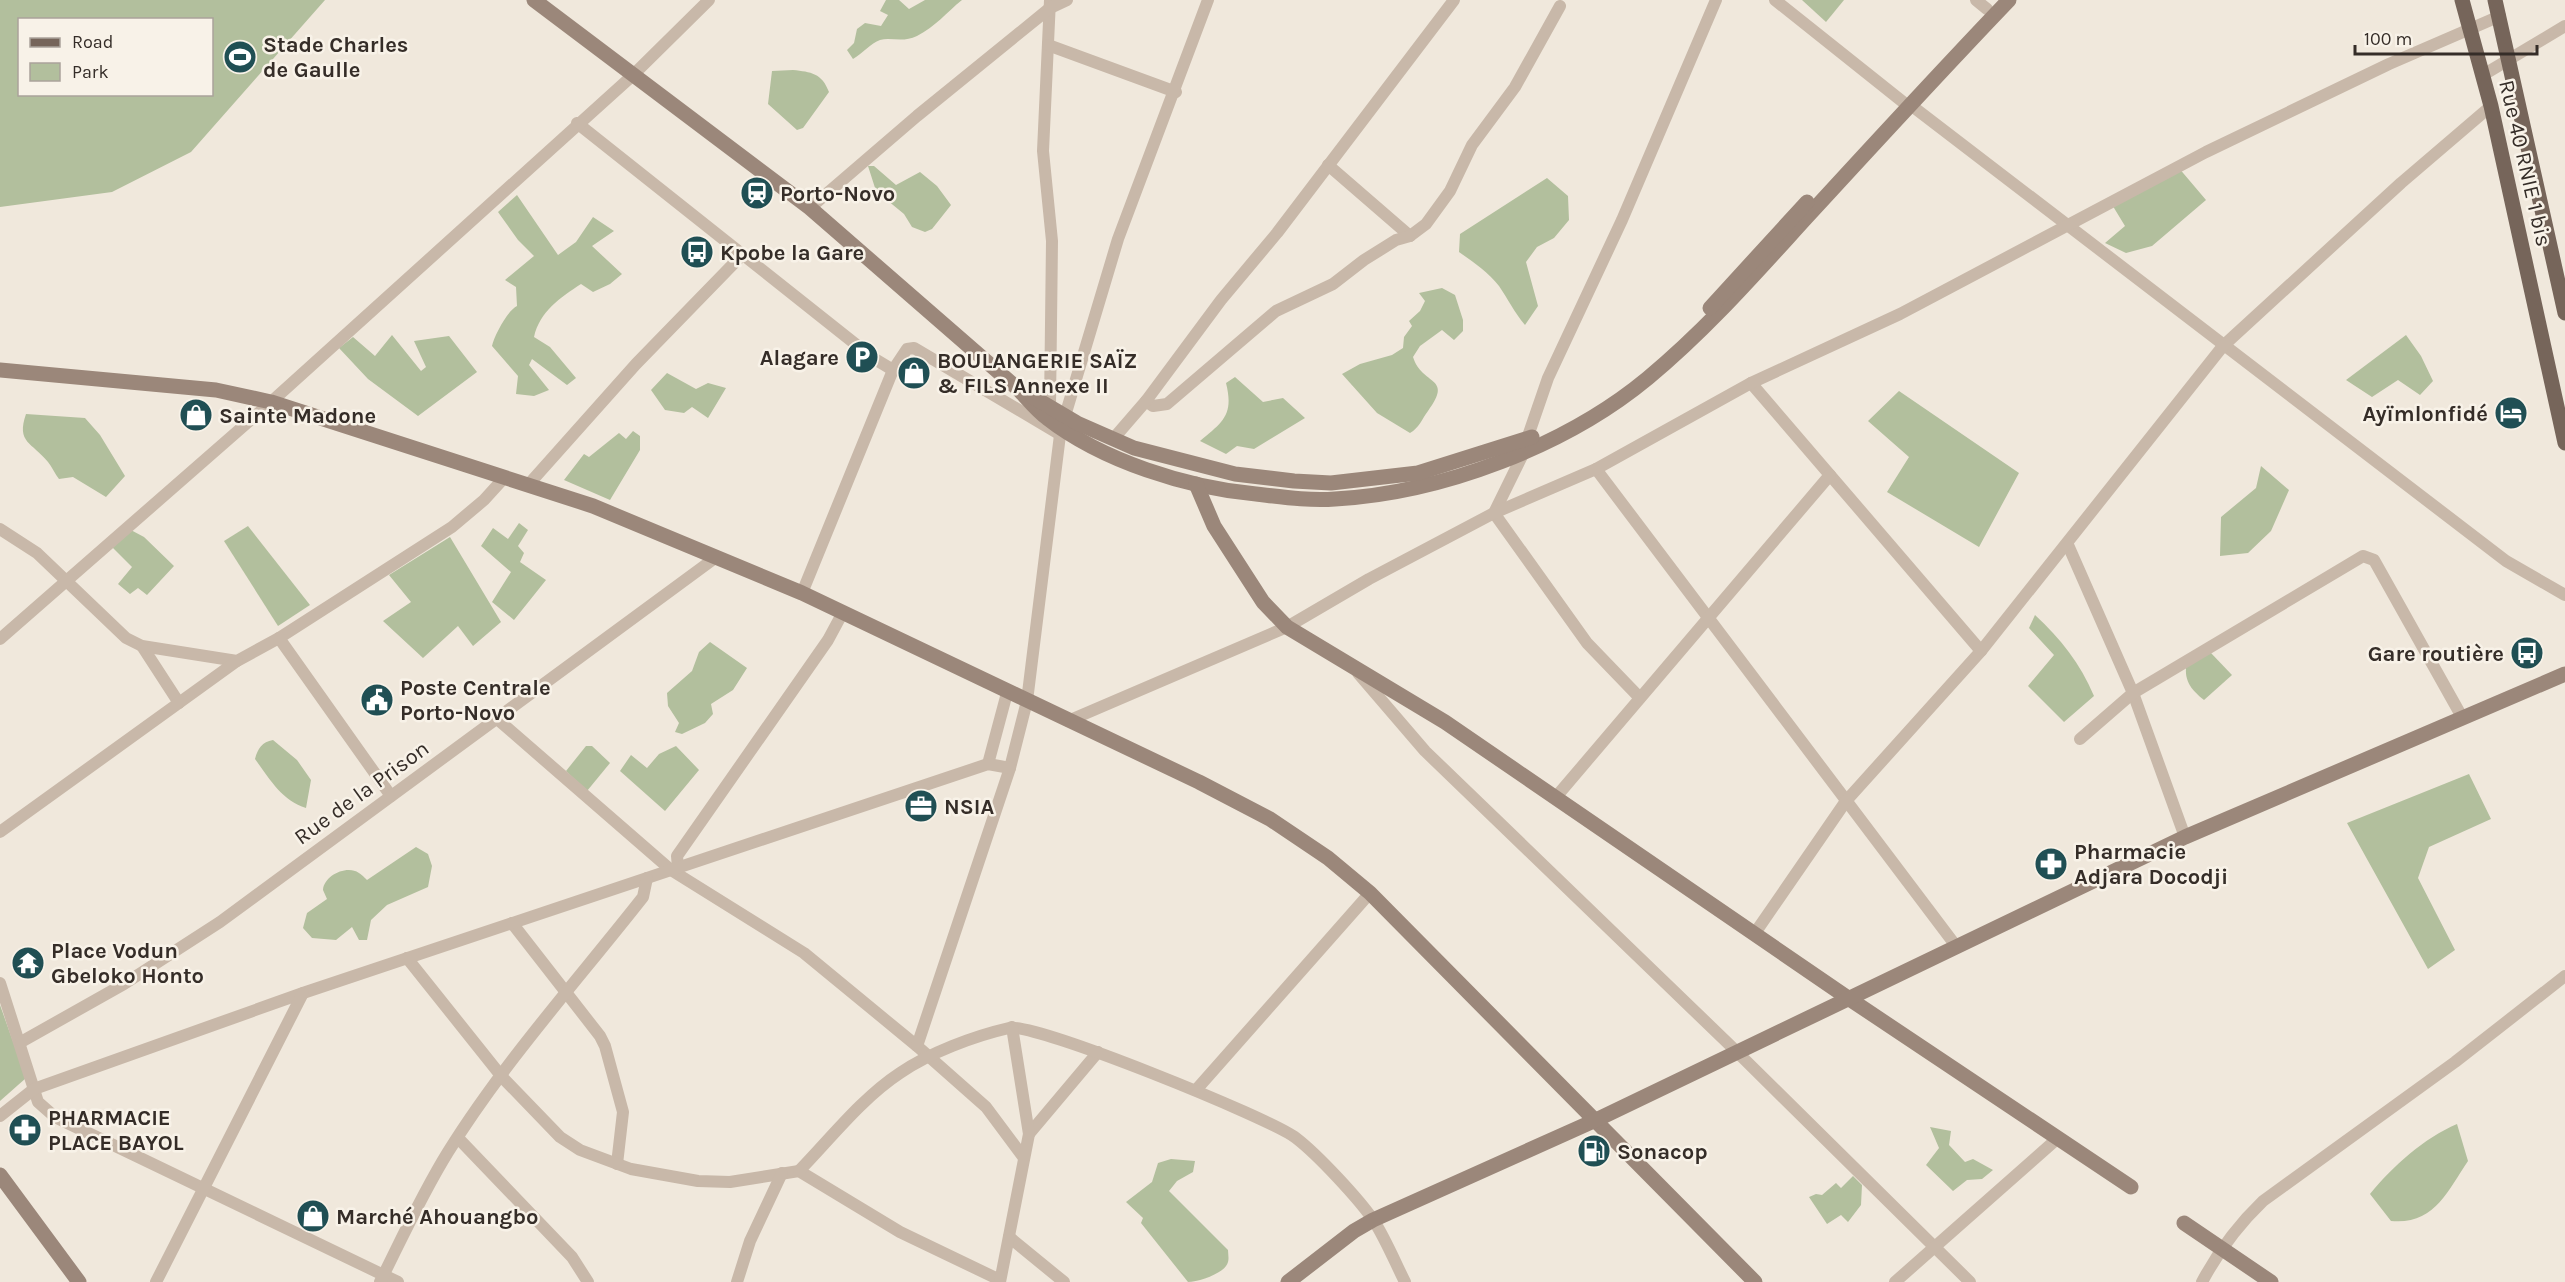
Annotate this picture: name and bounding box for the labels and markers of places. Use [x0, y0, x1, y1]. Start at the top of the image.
place label: Stade Charles de Gaulle [263, 32, 408, 83]
sports icon: Stade Charles de Gaulle [222, 39, 258, 75]
station icon: Porto-Novo [739, 175, 775, 211]
place label: Porto-Novo [780, 181, 895, 207]
bus stop icon: Kpobe la Gare [679, 234, 715, 270]
place label: Kpobe la Gare [720, 240, 864, 266]
parking icon: Alagare [844, 339, 880, 375]
place label: Alagare [760, 345, 839, 371]
place label: BOULANGERIE SAÏZ & FILS Annexe II [937, 348, 1137, 399]
shop icon: BOULANGERIE SAÏZ & FILS Annexe II [896, 355, 932, 391]
hotel icon: Ayïmlonfidé [2493, 395, 2529, 431]
shop icon: Sainte Madone [178, 397, 214, 433]
place label: Ayïmlonfidé [2362, 401, 2488, 427]
place label: Sainte Madone [219, 403, 376, 429]
bus stop icon: Gare routière [2509, 635, 2545, 671]
place label: Gare routière [2368, 641, 2504, 667]
place label: Poste Centrale Porto-Novo [400, 675, 551, 726]
public building icon: Poste Centrale Porto-Novo [359, 682, 395, 718]
office icon: NSIA [903, 788, 939, 824]
place label: NSIA [944, 794, 994, 820]
place label: Pharmacie Adjara Docodji [2074, 839, 2228, 890]
pharmacy icon: Pharmacie Adjara Docodji [2033, 846, 2069, 882]
place label: Place Vodun Gbeloko Honto [51, 938, 204, 989]
temple icon: Place Vodun Gbeloko Honto [10, 945, 46, 981]
place label: PHARMACIE PLACE BAYOL [48, 1105, 184, 1156]
pharmacy icon: PHARMACIE PLACE BAYOL [7, 1112, 43, 1148]
fuel station icon: Sonacop [1576, 1133, 1612, 1169]
place label: Sonacop [1617, 1139, 1708, 1165]
shop icon: Marché Ahouangbo [295, 1198, 331, 1234]
place label: Marché Ahouangbo [336, 1204, 538, 1230]

